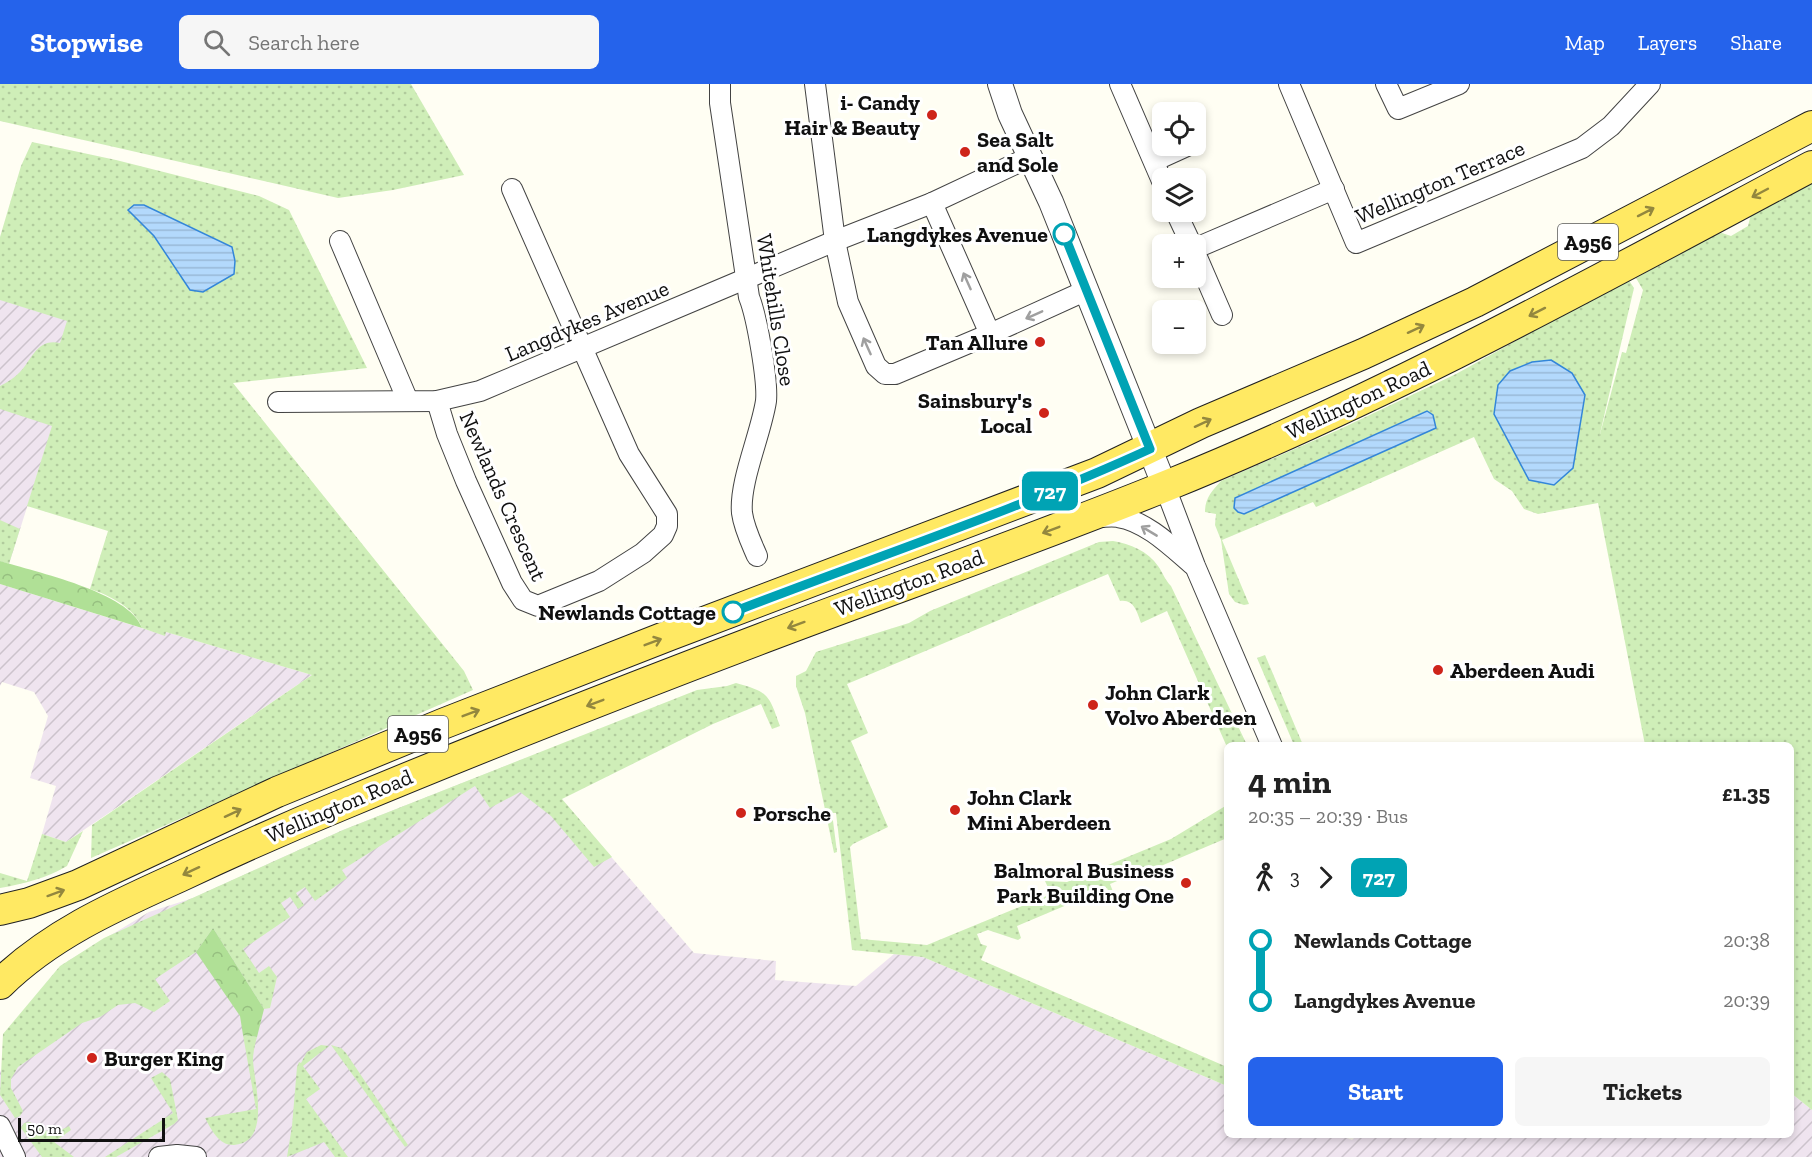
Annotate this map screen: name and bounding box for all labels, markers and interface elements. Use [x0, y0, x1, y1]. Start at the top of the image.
search box [179, 15, 599, 69]
text: Stopwise [30, 26, 143, 59]
icon: search [200, 26, 233, 59]
text: Search here [248, 29, 360, 56]
text: Map [1565, 30, 1605, 55]
text: Layers [1638, 30, 1697, 55]
text: Share [1730, 30, 1782, 55]
place label: i- Candy Hair & Beauty [784, 89, 920, 141]
map controls [1152, 102, 1206, 354]
button: locate [1152, 102, 1206, 156]
marker: i- Candy Hair & Beauty [925, 108, 939, 122]
place label: Sea Salt and Sole [977, 126, 1059, 178]
street label: Wellington Terrace [1351, 134, 1529, 230]
marker: Sea Salt and Sole [958, 145, 972, 159]
button: layers [1152, 168, 1206, 222]
one-way arrow [1752, 188, 1770, 199]
one-way arrow [1637, 206, 1654, 218]
place label: Langdykes Avenue [867, 221, 1048, 248]
marker: Langdykes Avenue [1053, 223, 1075, 245]
road number: A956 [1558, 224, 1618, 260]
street label: Whitehills Close [751, 232, 801, 388]
button: + [1152, 234, 1206, 288]
one-way arrow [961, 272, 972, 290]
street label: Langdykes Avenue [501, 274, 673, 368]
button: − [1152, 300, 1206, 354]
one-way arrow [1528, 307, 1546, 318]
one-way arrow [1025, 309, 1043, 321]
one-way arrow [1407, 323, 1425, 334]
place label: Tan Allure [925, 329, 1028, 356]
marker: Tan Allure [1033, 335, 1047, 349]
one-way arrow [861, 337, 872, 355]
street label: Wellington Road [1281, 355, 1435, 445]
place label: Sainsbury's Local [918, 387, 1032, 439]
marker: Sainsbury's Local [1037, 406, 1051, 420]
street label: Newlands Crescent [453, 407, 553, 586]
one-way arrow [1193, 417, 1211, 428]
line badge: 727 [1016, 472, 1084, 510]
text: 727 [1034, 479, 1066, 504]
one-way arrow [1141, 524, 1158, 536]
one-way arrow [1042, 525, 1061, 536]
street label: Wellington Road [831, 544, 987, 622]
place label: Newlands Cottage [538, 599, 716, 626]
marker: Newlands Cottage [722, 601, 744, 623]
one-way arrow [787, 621, 806, 632]
one-way arrow [643, 636, 662, 647]
place label: Aberdeen Audi [1450, 657, 1595, 684]
marker: Aberdeen Audi [1431, 663, 1445, 677]
place label: John Clark Volvo Aberdeen [1105, 679, 1257, 731]
one-way arrow [586, 698, 604, 709]
marker: John Clark Volvo Aberdeen [1086, 698, 1100, 712]
one-way arrow [462, 707, 480, 718]
road number: A956 [388, 716, 448, 752]
text: 4 min [1248, 762, 1331, 801]
street label: Wellington Road [262, 763, 416, 849]
text: £1.35 [1722, 780, 1770, 807]
place label: John Clark Mini Aberdeen [967, 784, 1111, 836]
place label: Porsche [753, 800, 831, 827]
marker: John Clark Mini Aberdeen [948, 803, 962, 817]
text: 20:35 – 20:39 · Bus [1248, 804, 1408, 828]
one-way arrow [224, 806, 242, 818]
marker: Porsche [734, 806, 748, 820]
place label: Balmoral Business Park Building One [994, 857, 1174, 909]
icon: walk [1248, 861, 1281, 894]
icon: forward [1309, 861, 1342, 894]
one-way arrow [183, 865, 201, 877]
text: 3 [1290, 865, 1300, 889]
text: 727 [1363, 865, 1395, 890]
marker: Balmoral Business Park Building One [1179, 876, 1193, 890]
one-way arrow [46, 887, 65, 898]
text: Newlands Cottage [1294, 927, 1472, 954]
text: 20:38 [1723, 928, 1770, 952]
text: Langdykes Avenue [1294, 987, 1475, 1014]
text: 20:39 [1723, 988, 1770, 1012]
place label: Burger King [104, 1045, 224, 1072]
marker: Burger King [85, 1051, 99, 1065]
button: Start [1248, 1057, 1503, 1126]
button: Tickets [1515, 1057, 1770, 1126]
scale bar [18, 1115, 165, 1142]
text: 50 m [27, 1119, 62, 1138]

